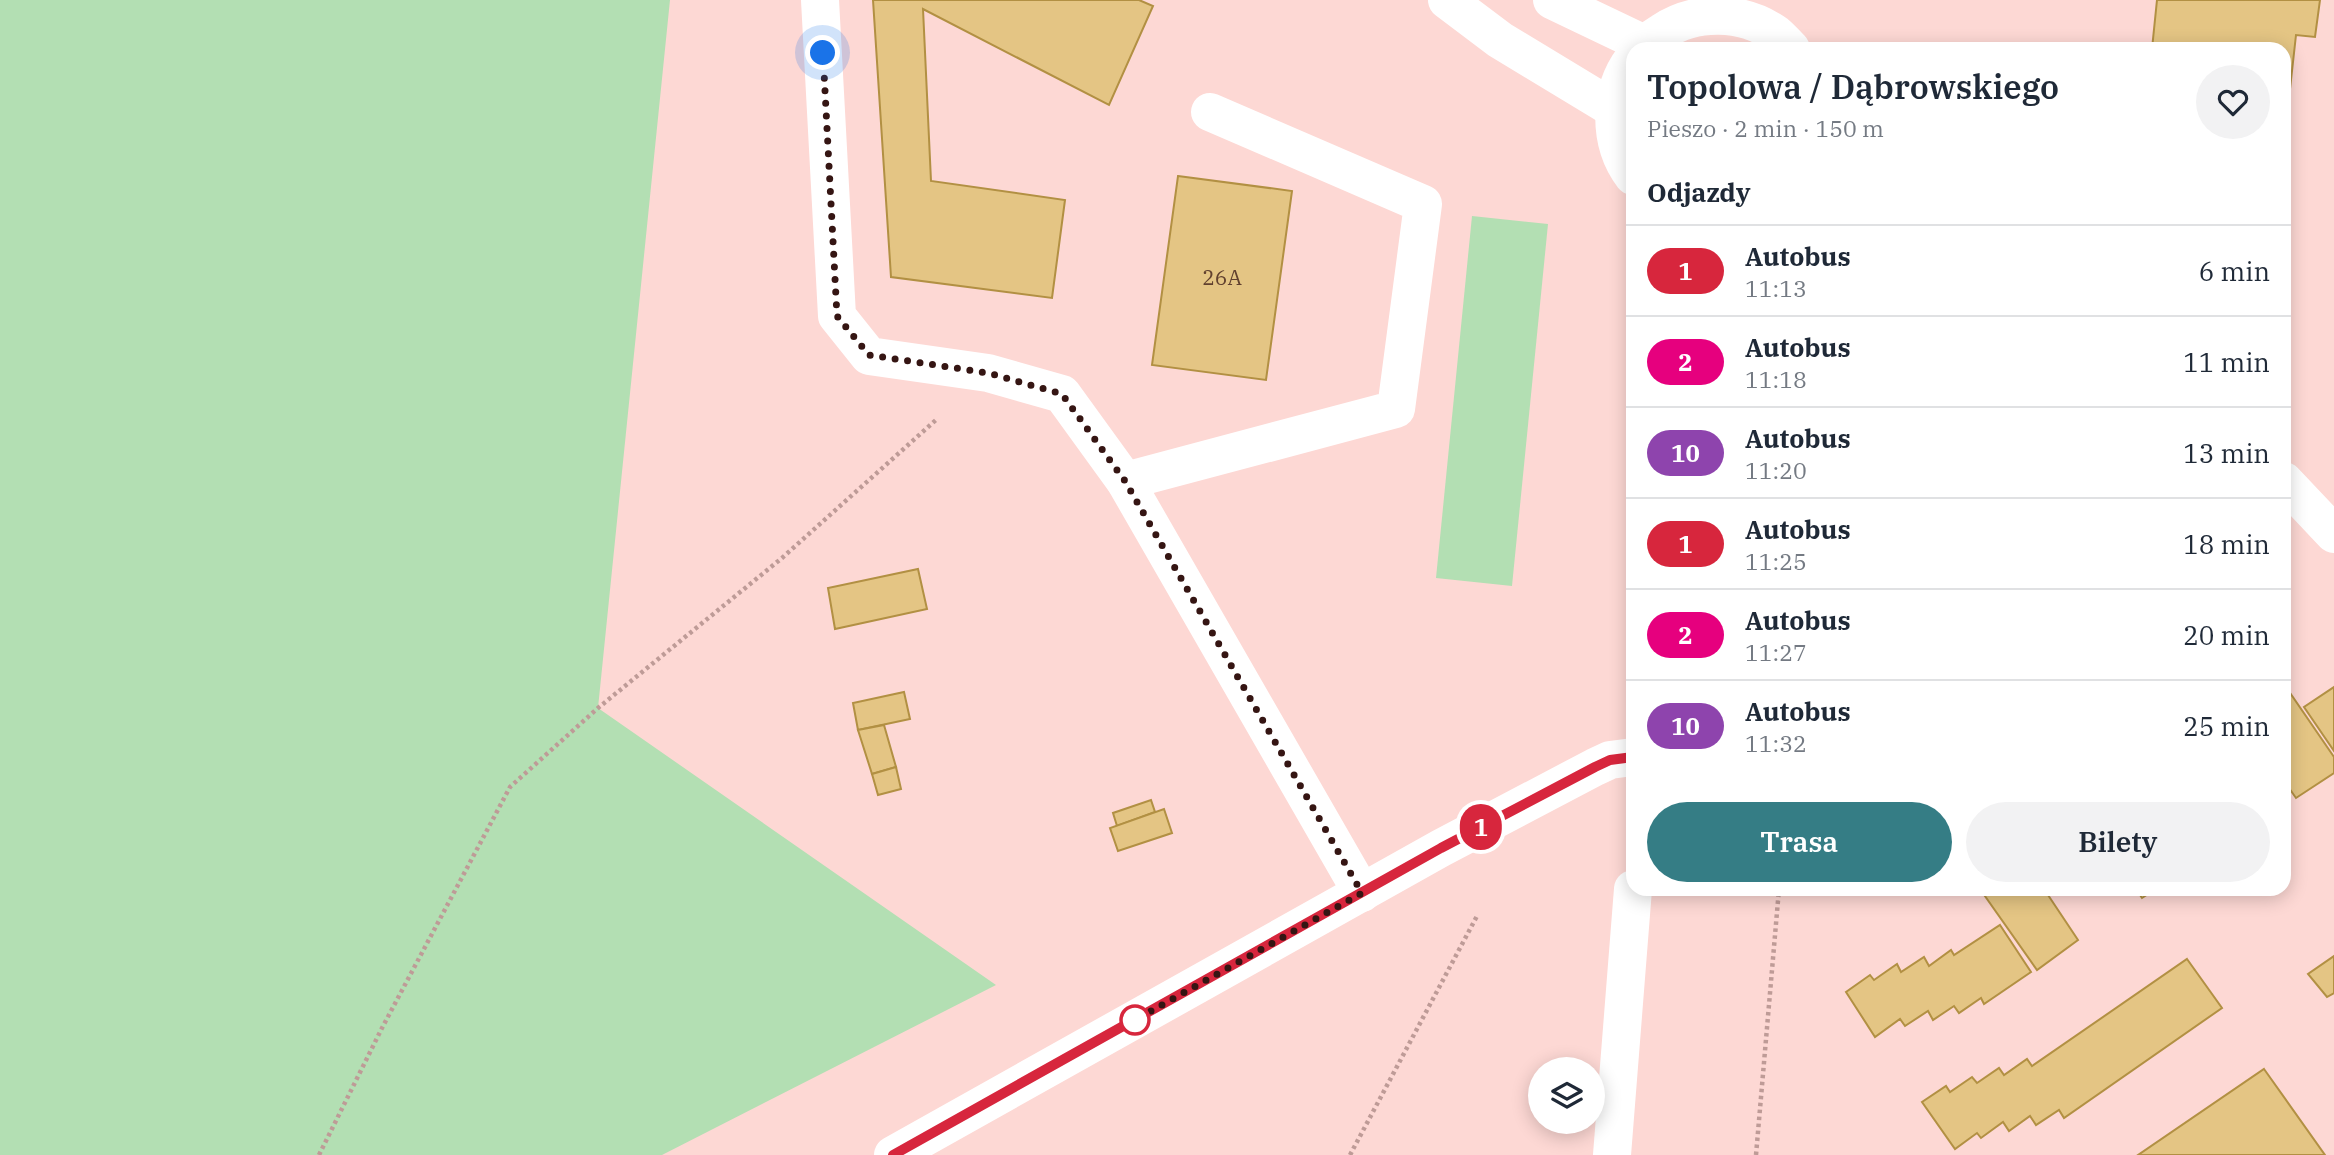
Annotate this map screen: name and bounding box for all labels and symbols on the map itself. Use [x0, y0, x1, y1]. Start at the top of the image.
your location [805, 35, 840, 70]
house number: 26A [1202, 263, 1242, 291]
line badge: 1 [1458, 804, 1504, 850]
unlabelled marker [1120, 1005, 1150, 1035]

